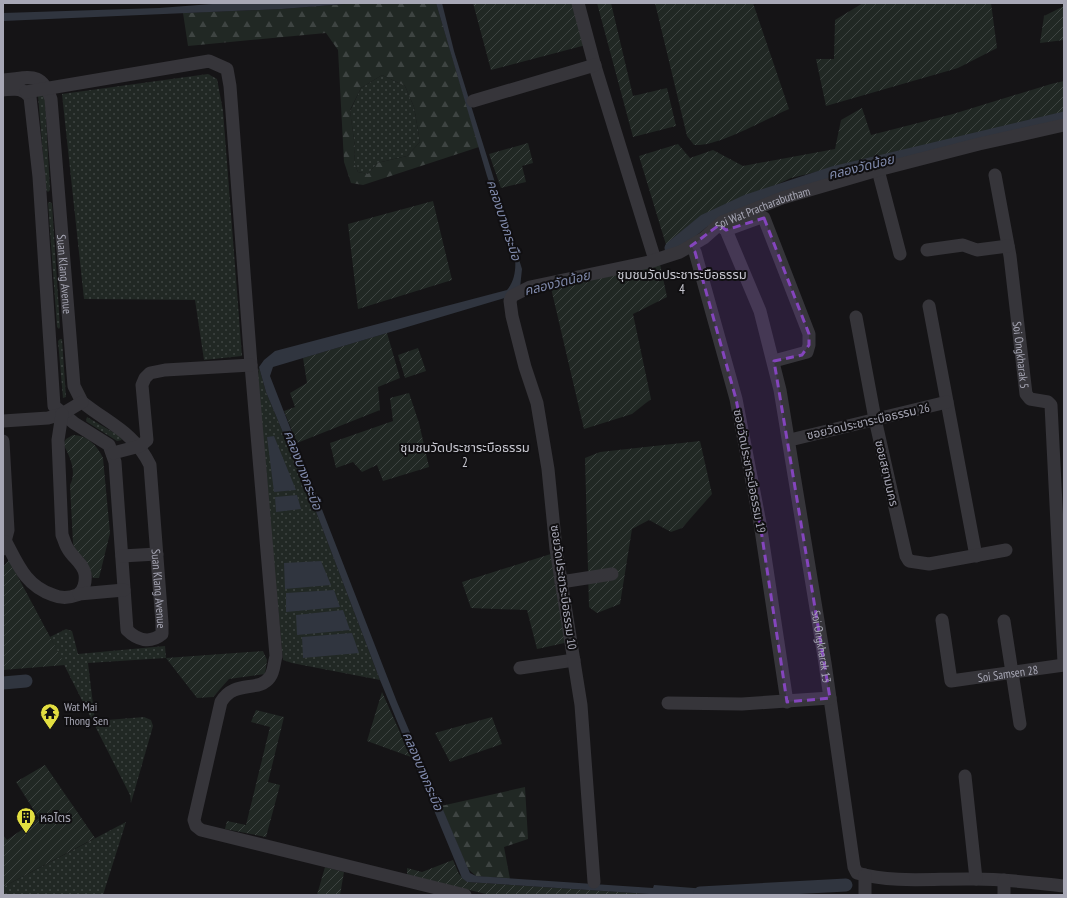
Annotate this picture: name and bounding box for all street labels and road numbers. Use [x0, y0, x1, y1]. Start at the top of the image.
street label: Soi Wat Pracharabutham [711, 183, 812, 233]
street label: Suan Klang Avenue [54, 234, 76, 314]
street label: Soi Ongkharak 5 [1010, 320, 1033, 389]
street label: ซอยวัดประชาระบือธรรม 26 [805, 400, 931, 442]
street label: ซอยวัดประชาระบือธรรม 19 [731, 408, 769, 534]
street label: ซอยสยามนคร [872, 438, 902, 508]
street label: ซอยวัดประชาระบือธรรม 10 [548, 524, 580, 650]
street label: Suan Klang Avenue [149, 548, 170, 628]
street label: Soi Ongkharak 13 [809, 609, 835, 684]
street label: Soi Samsen 28 [977, 661, 1039, 685]

